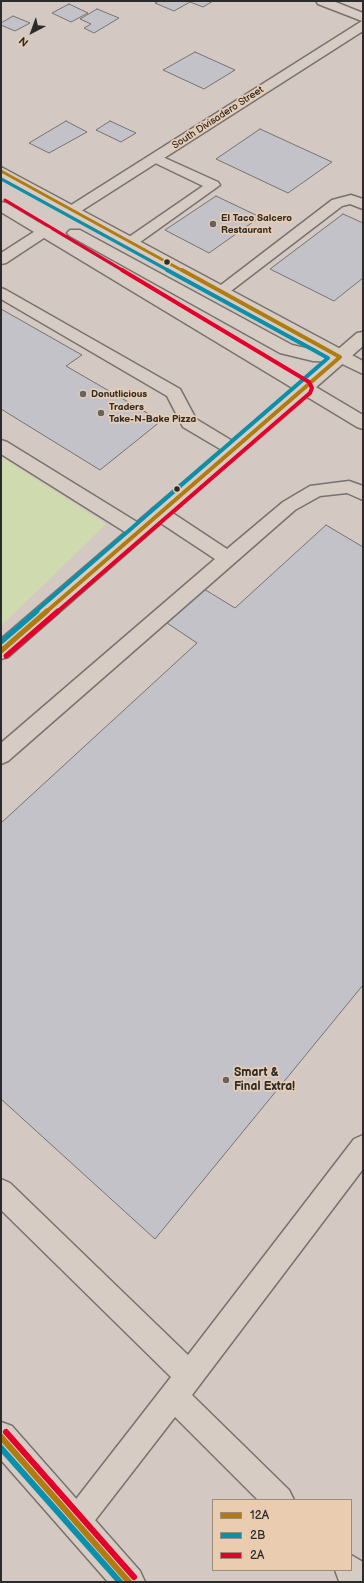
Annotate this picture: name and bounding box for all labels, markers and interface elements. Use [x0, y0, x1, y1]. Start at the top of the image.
north arrow [12, 12, 52, 52]
text: N [16, 34, 31, 49]
street label: South Divisadero Street [170, 84, 266, 152]
place label: El Taco Salcero Restaurant [221, 212, 292, 236]
marker: El Taco Salcero Restaurant [208, 219, 218, 229]
unlabelled marker [162, 257, 172, 267]
place label: Donutlicious [91, 388, 147, 400]
marker: Donutlicious [78, 389, 88, 399]
place label: Traders Take-N-Bake Pizza [109, 401, 196, 424]
marker: Traders Take-N-Bake Pizza [96, 408, 106, 418]
unlabelled marker [172, 484, 182, 494]
place label: Smart & Final Extra! [234, 1066, 295, 1094]
marker: Smart & Final Extra! [221, 1075, 231, 1085]
legend [212, 1499, 352, 1571]
text: 12A [250, 1508, 269, 1523]
text: 2B [250, 1528, 265, 1543]
text: 2A [250, 1548, 264, 1563]

